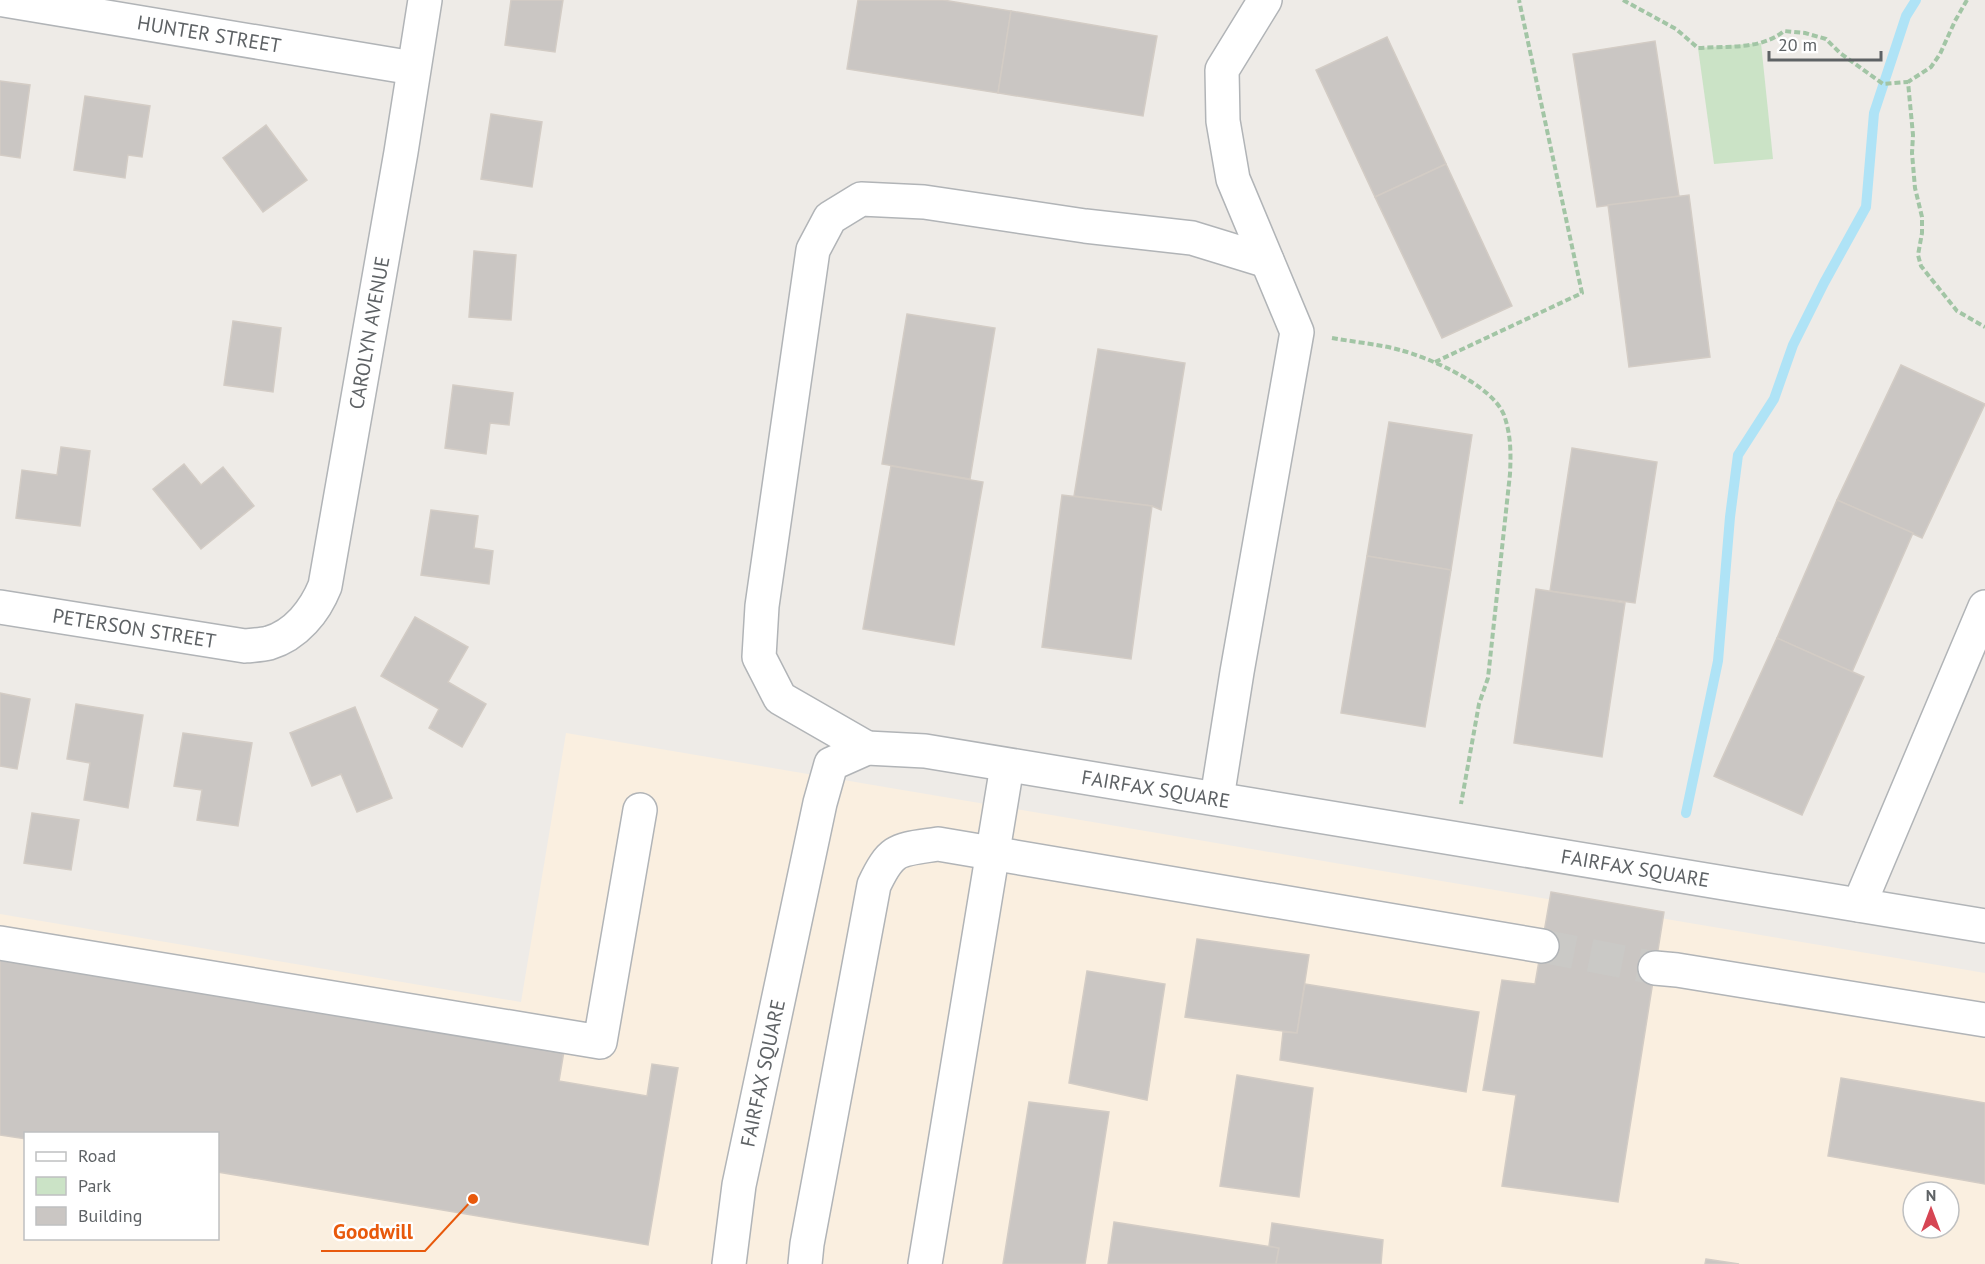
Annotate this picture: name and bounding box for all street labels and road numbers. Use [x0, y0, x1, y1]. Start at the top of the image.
street label: HUNTER STREET [135, 9, 283, 59]
street label: CAROLYN AVENUE [343, 254, 396, 411]
street label: PETERSON STREET [51, 603, 218, 654]
street label: FAIRFAX SQUARE [1080, 764, 1232, 814]
street label: FAIRFAX SQUARE [1559, 843, 1711, 893]
street label: FAIRFAX SQUARE [734, 997, 791, 1149]

